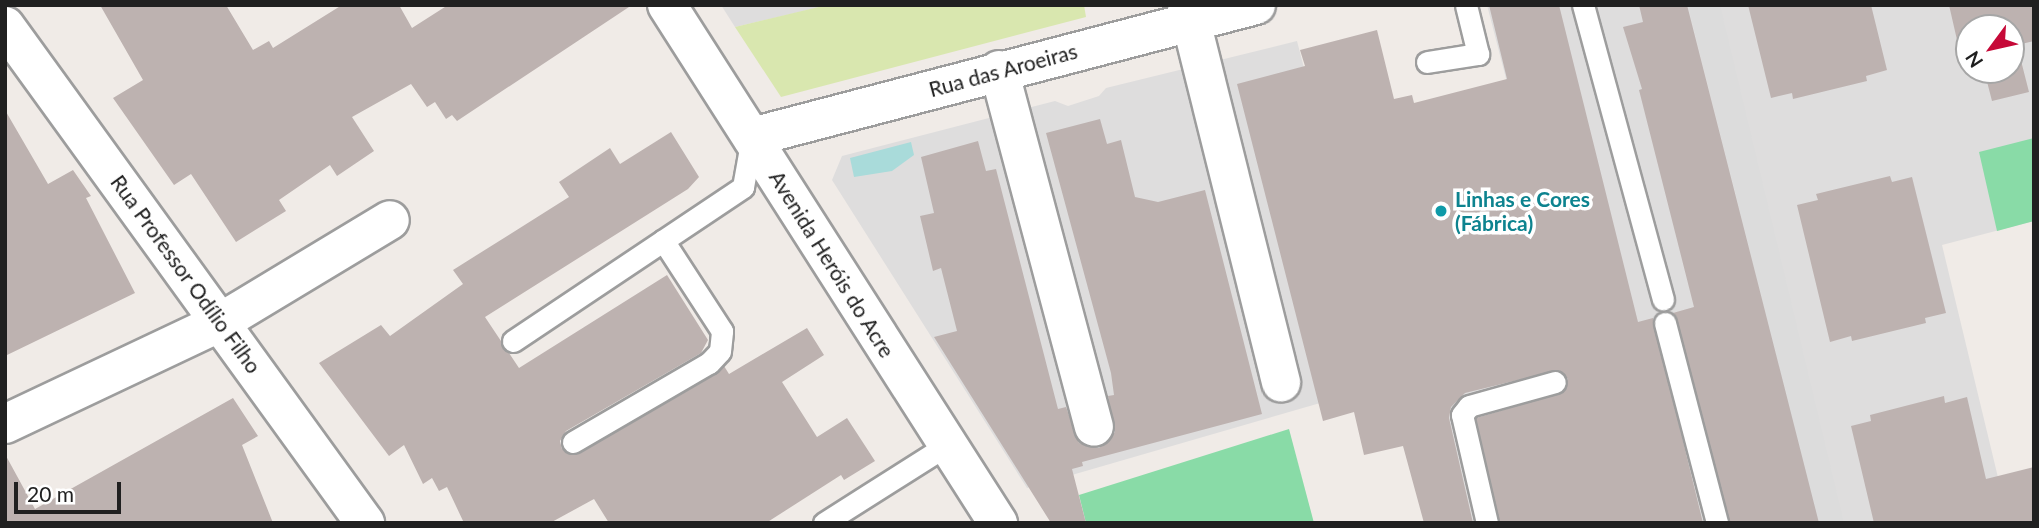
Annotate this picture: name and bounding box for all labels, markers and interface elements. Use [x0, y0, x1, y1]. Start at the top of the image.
north arrow [1955, 14, 2025, 84]
street label: Rua das Aroeiras [926, 38, 1080, 102]
text: N [1960, 47, 1987, 72]
street label: Avenida Heróis do Acre [764, 166, 900, 362]
street label: Rua Professor Odílio Filho [105, 170, 267, 378]
place label: Linhas e Cores (Fábrica) [1455, 186, 1590, 236]
marker: Linhas e Cores (Fábrica) [1433, 203, 1449, 219]
scale bar [18, 468, 124, 512]
text: 20 m [27, 481, 74, 506]

